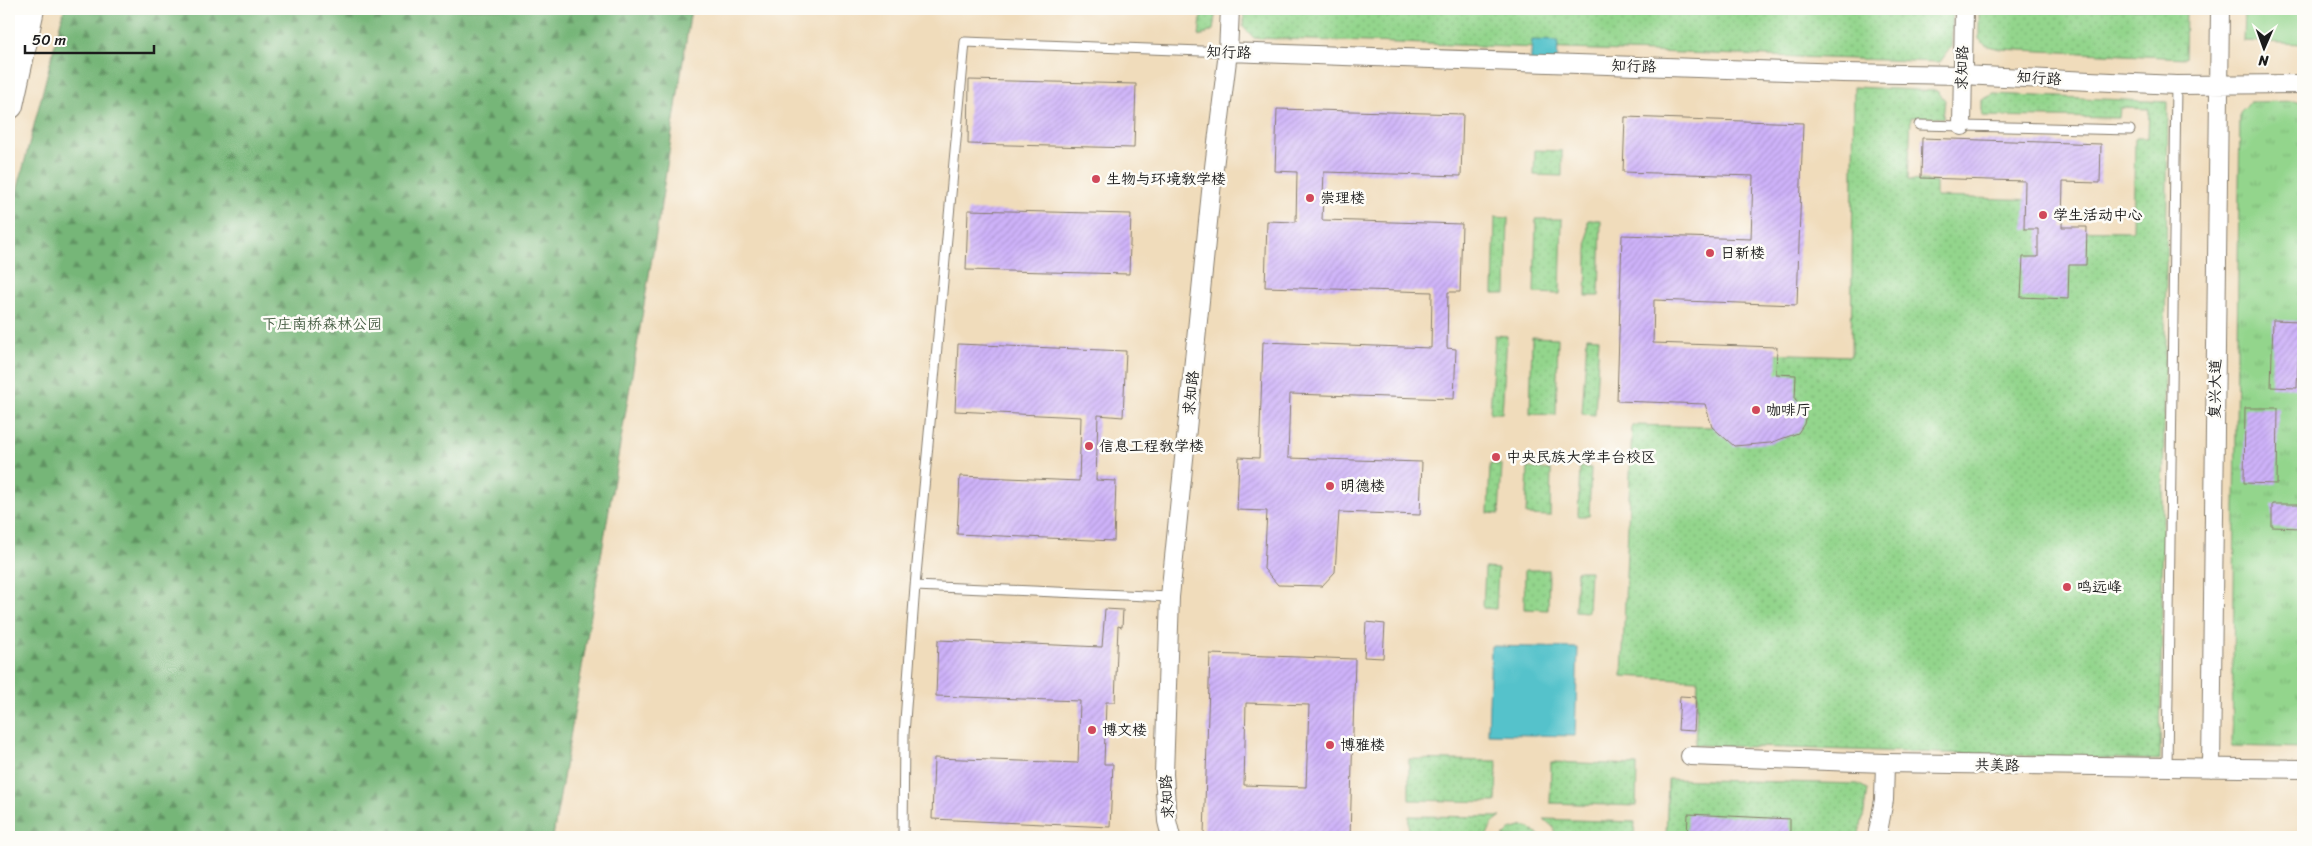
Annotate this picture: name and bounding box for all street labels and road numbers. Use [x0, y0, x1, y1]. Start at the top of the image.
street label: 知行路 [1206, 38, 1252, 66]
street label: 求知路 [1949, 45, 1975, 91]
street label: 知行路 [1611, 52, 1657, 80]
street label: 知行路 [2016, 64, 2062, 92]
street label: 复兴大道 [2201, 359, 2229, 419]
street label: 求知路 [1176, 369, 1206, 417]
street label: 共美路 [1974, 752, 2020, 778]
street label: 求知路 [1152, 774, 1182, 820]

